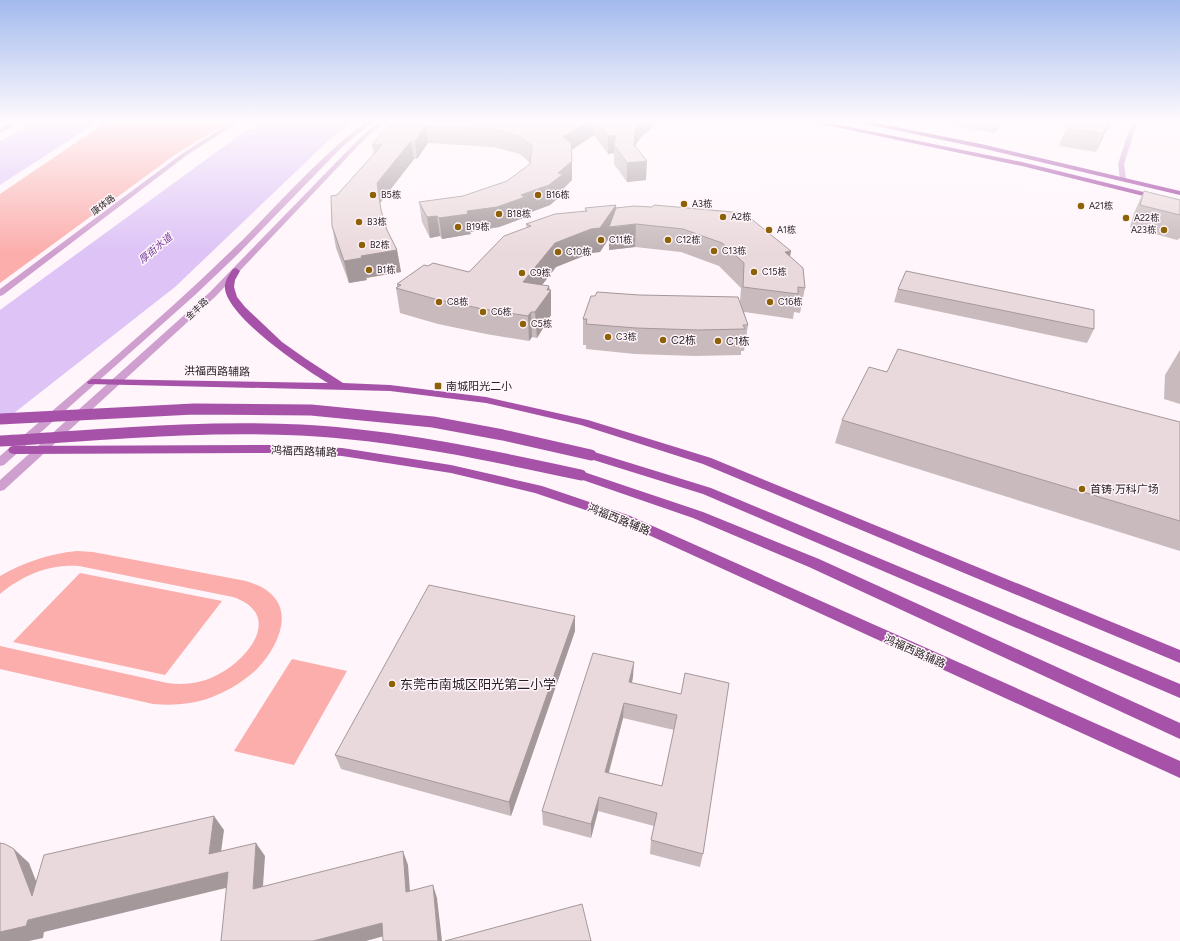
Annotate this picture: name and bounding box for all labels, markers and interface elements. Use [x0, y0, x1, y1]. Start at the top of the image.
place label: B5栋 [381, 189, 401, 200]
place label: B16栋 [546, 189, 569, 200]
marker: B5栋 [368, 190, 378, 200]
marker: B16栋 [533, 190, 543, 200]
street label: 康体路 [89, 192, 117, 217]
place label: A3栋 [692, 198, 712, 209]
marker: A3栋 [679, 199, 689, 209]
place label: A21栋 [1089, 200, 1113, 211]
marker: A21栋 [1076, 201, 1086, 211]
place label: B18栋 [507, 208, 531, 219]
marker: B18栋 [494, 209, 504, 219]
place label: A2栋 [731, 211, 751, 222]
marker: A2栋 [718, 212, 728, 222]
place label: A22栋 [1134, 212, 1159, 223]
marker: A22栋 [1121, 213, 1131, 223]
place label: B3栋 [367, 216, 386, 227]
marker: B3栋 [354, 217, 364, 227]
place label: B19栋 [466, 221, 489, 232]
marker: B19栋 [453, 222, 463, 232]
place label: A1栋 [777, 224, 796, 235]
place label: A23栋 [1131, 224, 1156, 235]
marker: A1栋 [764, 225, 774, 235]
marker: A23栋 [1159, 225, 1169, 235]
water label: 厚街水道 [136, 229, 176, 266]
place label: C11栋 [609, 234, 632, 245]
place label: C12栋 [676, 234, 700, 245]
marker: C11栋 [596, 235, 606, 245]
marker: C12栋 [663, 235, 673, 245]
place label: B2栋 [370, 239, 390, 250]
marker: B2栋 [357, 240, 367, 250]
place label: C13栋 [722, 245, 746, 256]
place label: C10栋 [566, 246, 591, 257]
marker: C13栋 [709, 246, 719, 256]
marker: C10栋 [553, 247, 563, 257]
place label: B1栋 [377, 264, 395, 275]
marker: B1栋 [364, 265, 374, 275]
place label: C15栋 [762, 266, 786, 277]
place label: C9栋 [530, 267, 551, 278]
marker: C15栋 [749, 267, 759, 277]
marker: C9栋 [517, 268, 527, 278]
street label: 金丰路 [183, 295, 210, 322]
place label: C8栋 [447, 296, 468, 307]
place label: C16栋 [778, 296, 802, 307]
marker: C8栋 [434, 297, 444, 307]
marker: C16栋 [765, 297, 775, 307]
place label: C6栋 [491, 306, 512, 317]
marker: C6栋 [478, 307, 488, 317]
place label: C5栋 [531, 318, 552, 329]
marker: C5栋 [518, 319, 528, 329]
place label: C3栋 [616, 331, 636, 342]
marker: C3栋 [603, 332, 613, 342]
place label: C2栋 [671, 334, 696, 347]
marker: C2栋 [658, 335, 668, 345]
place label: C1栋 [726, 335, 749, 348]
marker: C1栋 [713, 336, 723, 346]
street label: 洪福西路辅路 [184, 364, 250, 379]
place label: 南城阳光二小 [446, 380, 512, 393]
marker: 南城阳光二小 [433, 381, 443, 391]
street label: 鸿福西路辅路 [271, 444, 337, 459]
place label: 首铸·万科广场 [1090, 483, 1159, 496]
marker: 首铸·万科广场 [1077, 484, 1087, 494]
street label: 鸿福西路辅路 [586, 501, 652, 538]
street label: 鸿福西路辅路 [882, 632, 948, 671]
place label: 东莞市南城区阳光第二小学 [400, 677, 556, 692]
marker: 东莞市南城区阳光第二小学 [387, 679, 397, 689]

